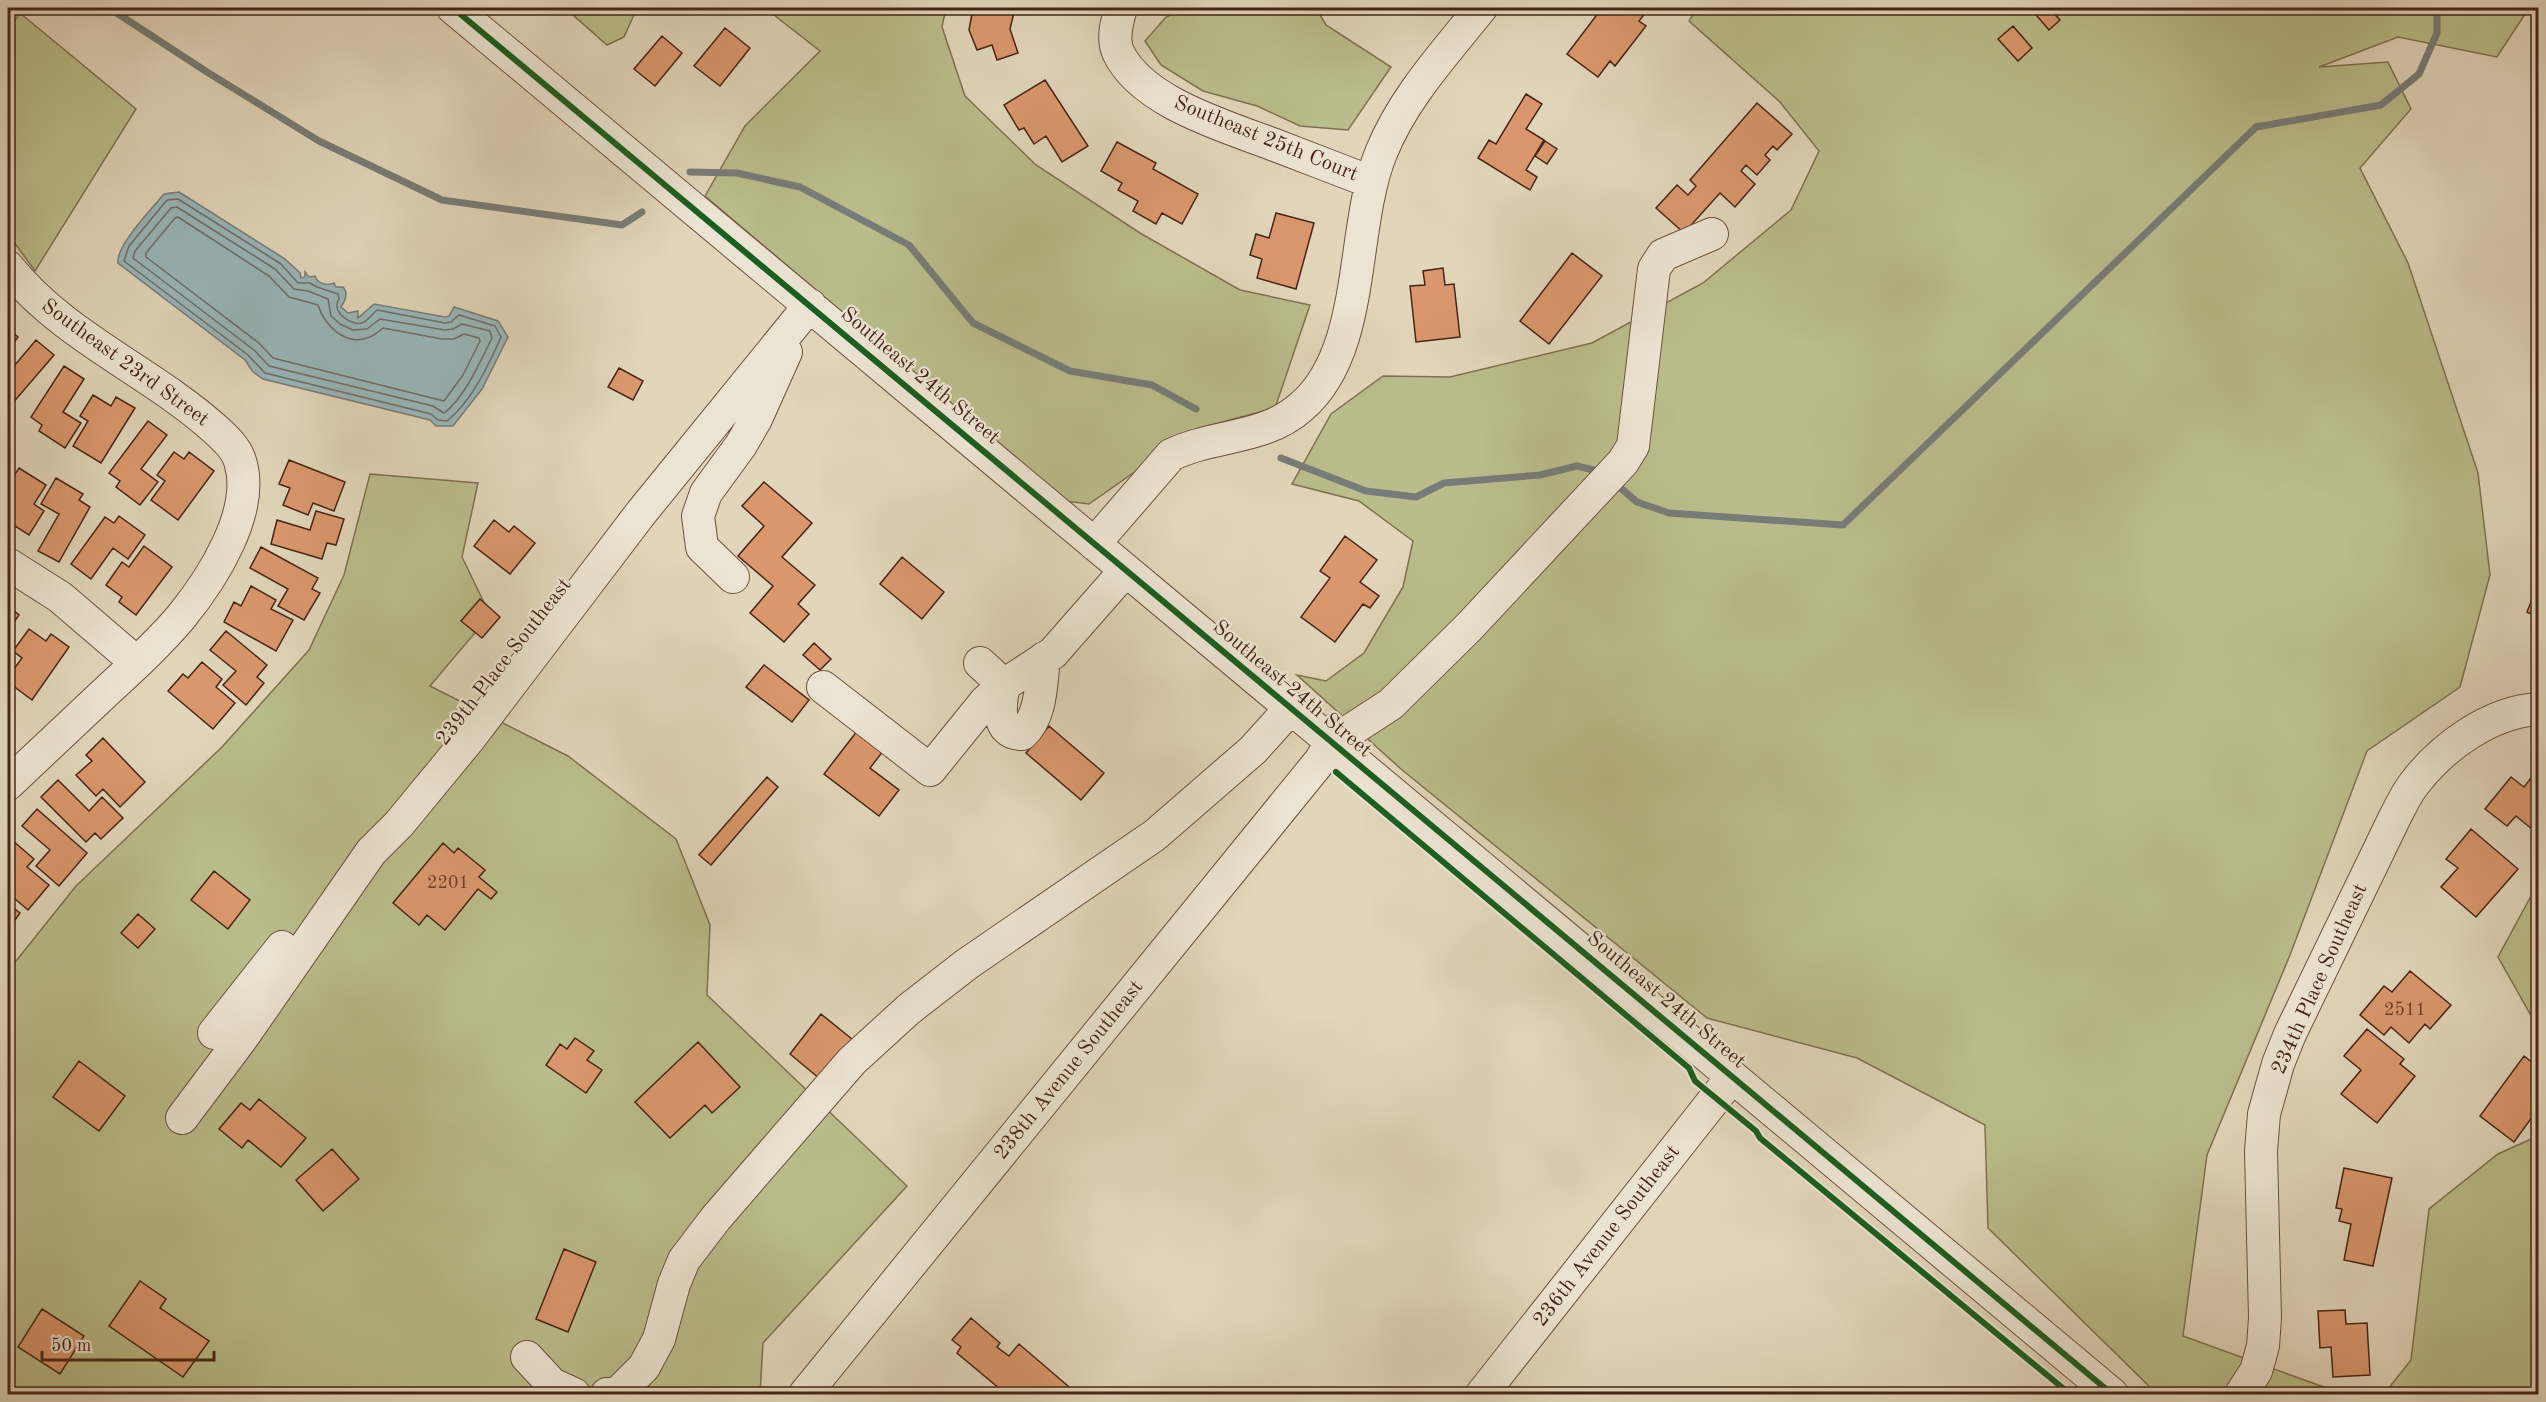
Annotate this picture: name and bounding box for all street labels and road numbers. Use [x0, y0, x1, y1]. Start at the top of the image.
street label: Southeast 25th Court [1171, 92, 1361, 186]
street label: Southeast 23rd Street [37, 295, 213, 431]
street label: Southeast 24th Street [836, 304, 1004, 448]
street label: 239th Place Southeast [432, 574, 576, 750]
street label: Southeast 24th Street [1208, 617, 1376, 761]
street label: 234th Place Southeast [2268, 881, 2372, 1077]
street label: Southeast 24th Street [1582, 928, 1750, 1072]
street label: 238th Avenue Southeast [990, 976, 1148, 1164]
street label: 236th Avenue Southeast [1530, 1141, 1684, 1331]

